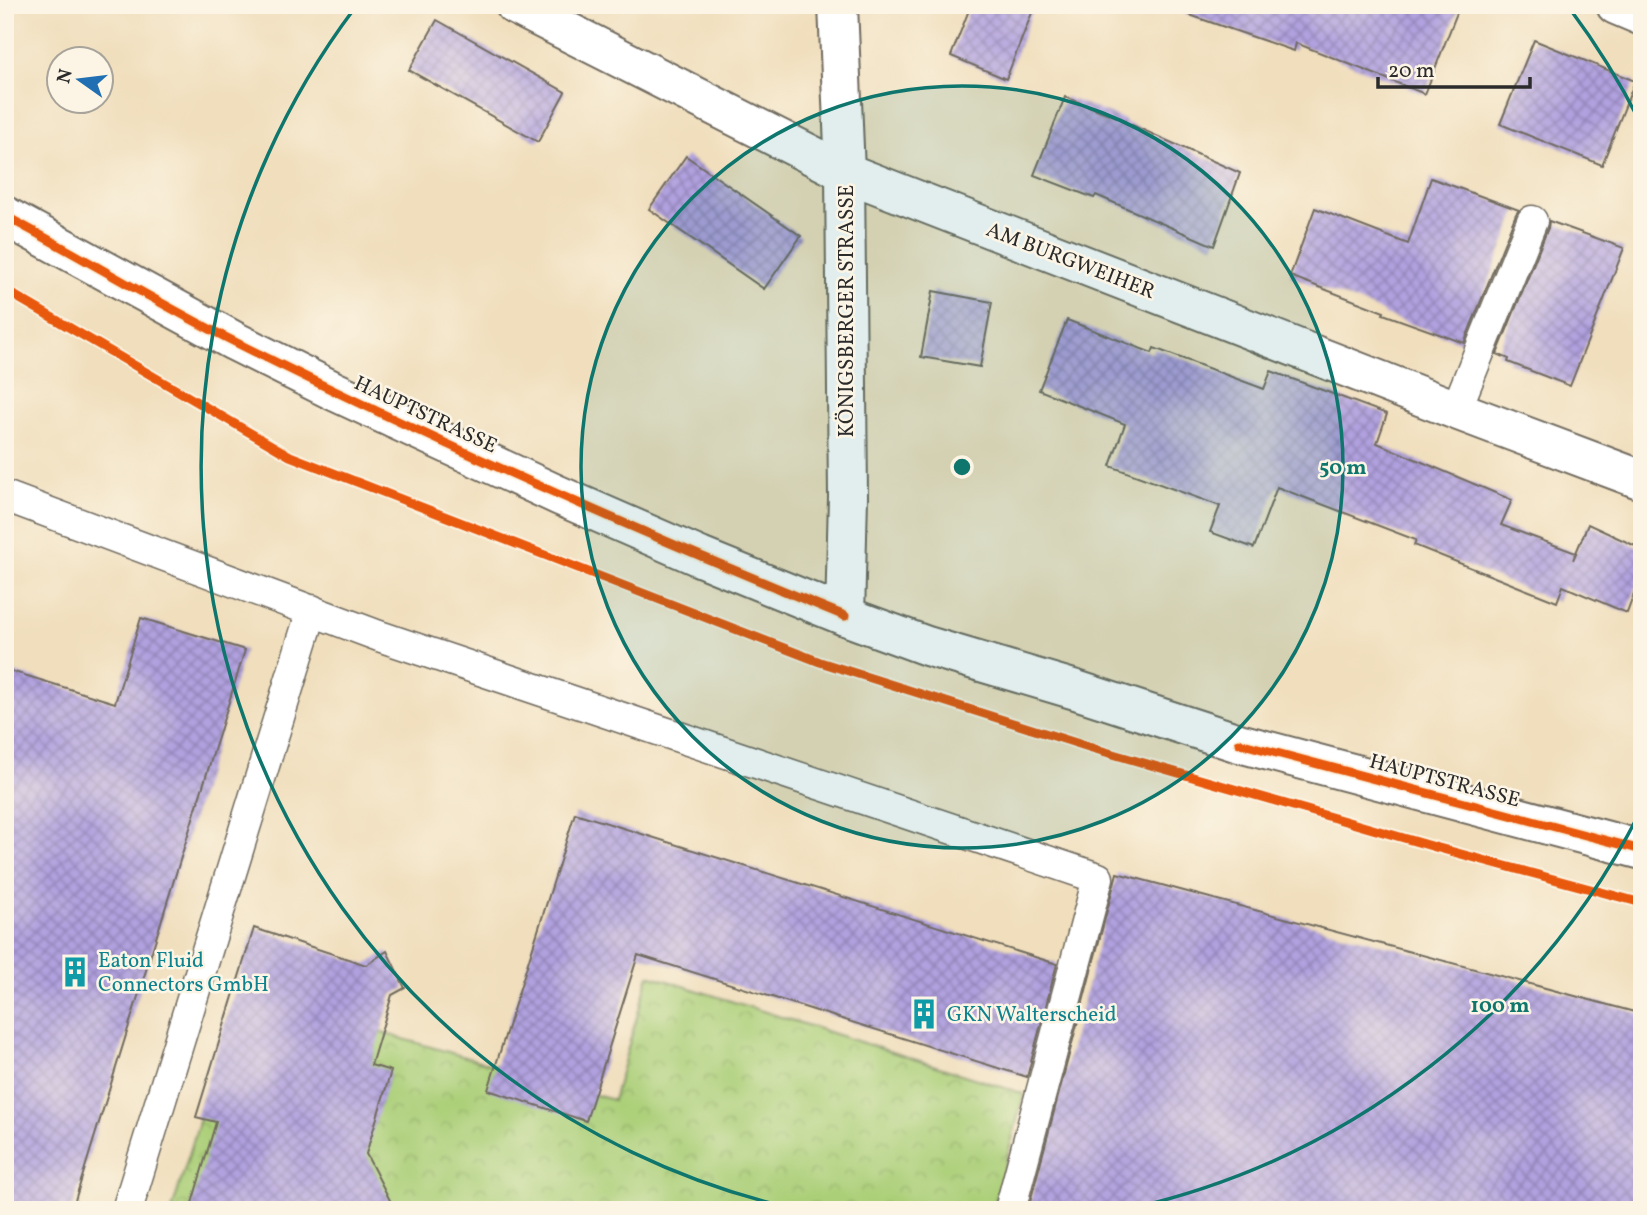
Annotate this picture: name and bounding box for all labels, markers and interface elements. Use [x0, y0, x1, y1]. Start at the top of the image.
north arrow [46, 46, 116, 116]
scale bar [1378, 46, 1530, 90]
text: 20 m [1388, 57, 1434, 86]
text: N [51, 66, 80, 86]
street label: KÖNIGSBERGER STRASSE [833, 185, 862, 437]
street label: AM BURGWEIHER [982, 216, 1159, 307]
street label: HAUPTSTRASSE [349, 369, 502, 461]
text: 50 m [1319, 454, 1367, 483]
centre of rings [950, 455, 974, 479]
street label: HAUPTSTRASSE [1366, 747, 1523, 816]
place label: Eaton Fluid Connectors GmbH [98, 947, 269, 1000]
building icon: Eaton Fluid Connectors GmbH [58, 955, 92, 989]
text: 100 m [1470, 992, 1530, 1021]
building icon: GKN Walterscheid [907, 997, 941, 1031]
place label: GKN Walterscheid [947, 1001, 1116, 1030]

